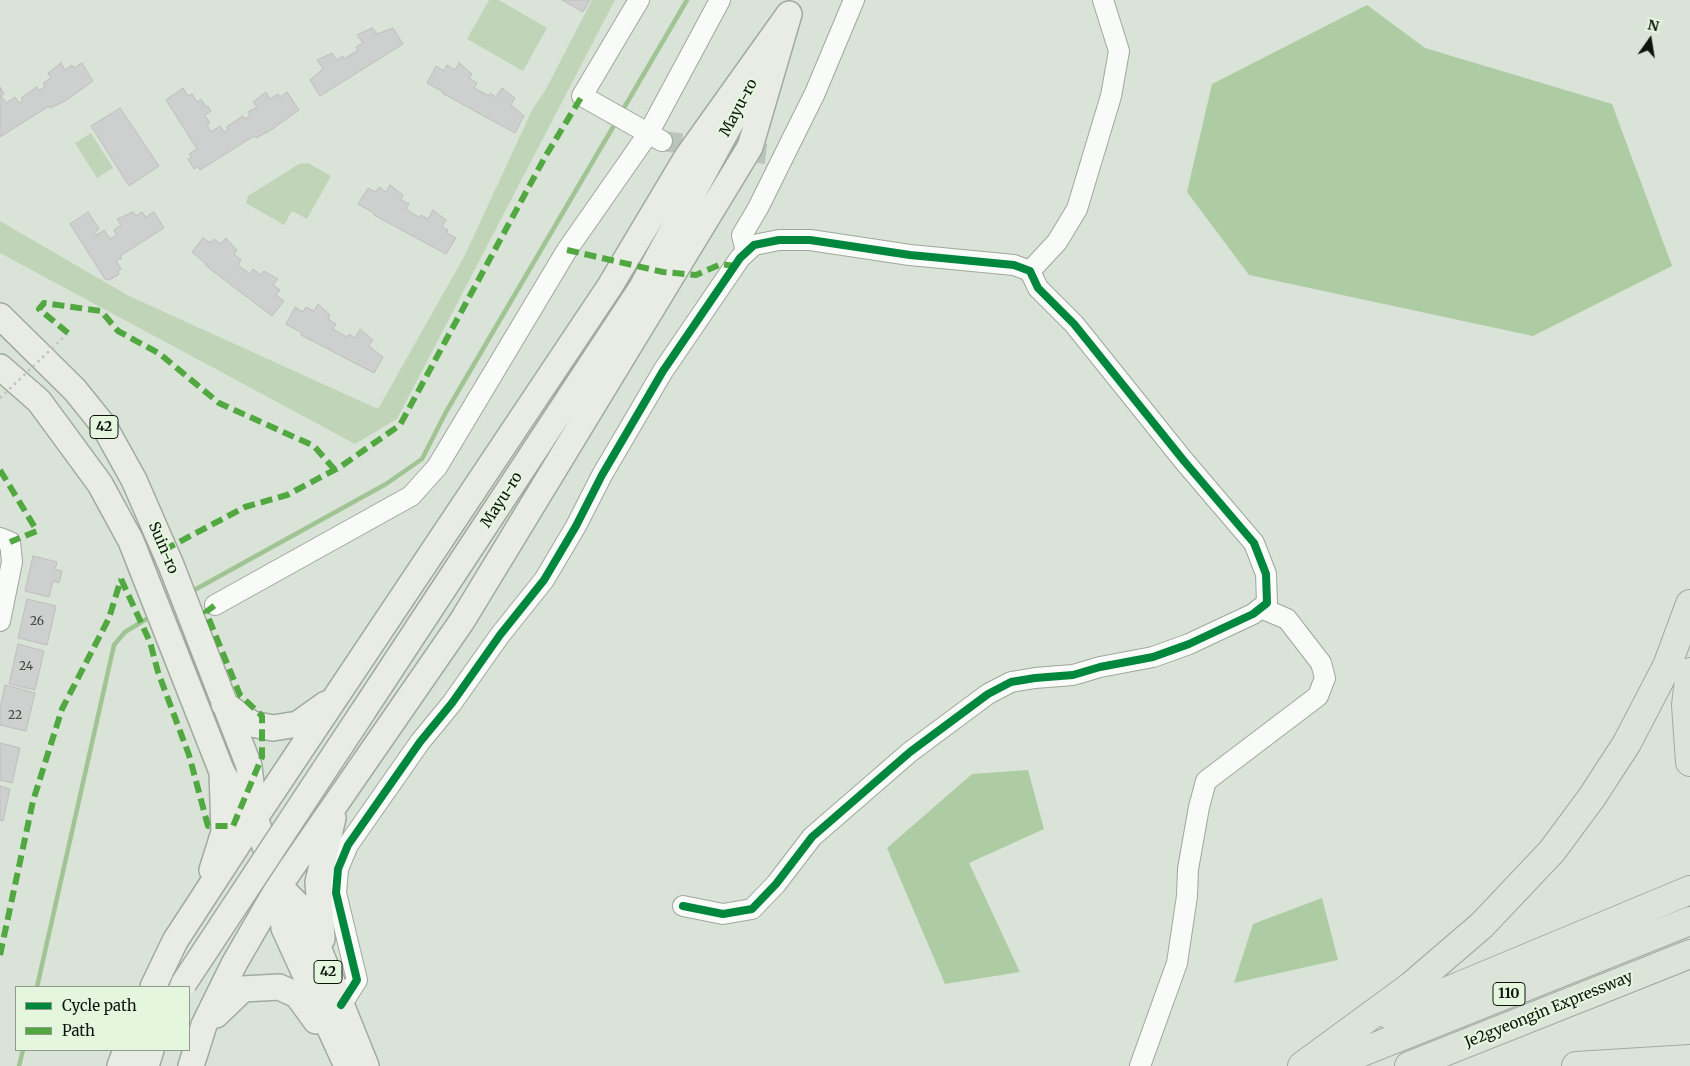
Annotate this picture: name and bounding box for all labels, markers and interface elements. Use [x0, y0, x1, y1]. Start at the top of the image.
north arrow [1625, 15, 1675, 65]
text: N [1646, 15, 1661, 35]
street label: Mayu-ro [716, 76, 762, 140]
road number: 42 [90, 416, 118, 438]
street label: Mayu-ro [477, 469, 527, 531]
street label: Suin-ro [144, 519, 182, 577]
house number: 26 [30, 615, 44, 629]
house number: 24 [19, 660, 33, 674]
house number: 22 [8, 709, 22, 723]
road number: 42 [314, 960, 342, 984]
street label: Je2gyeongin Expressway [1462, 968, 1636, 1052]
road number: 110 [1493, 982, 1525, 1006]
legend [15, 986, 190, 1051]
text: Cycle path [62, 996, 137, 1015]
text: Path [62, 1021, 95, 1040]

